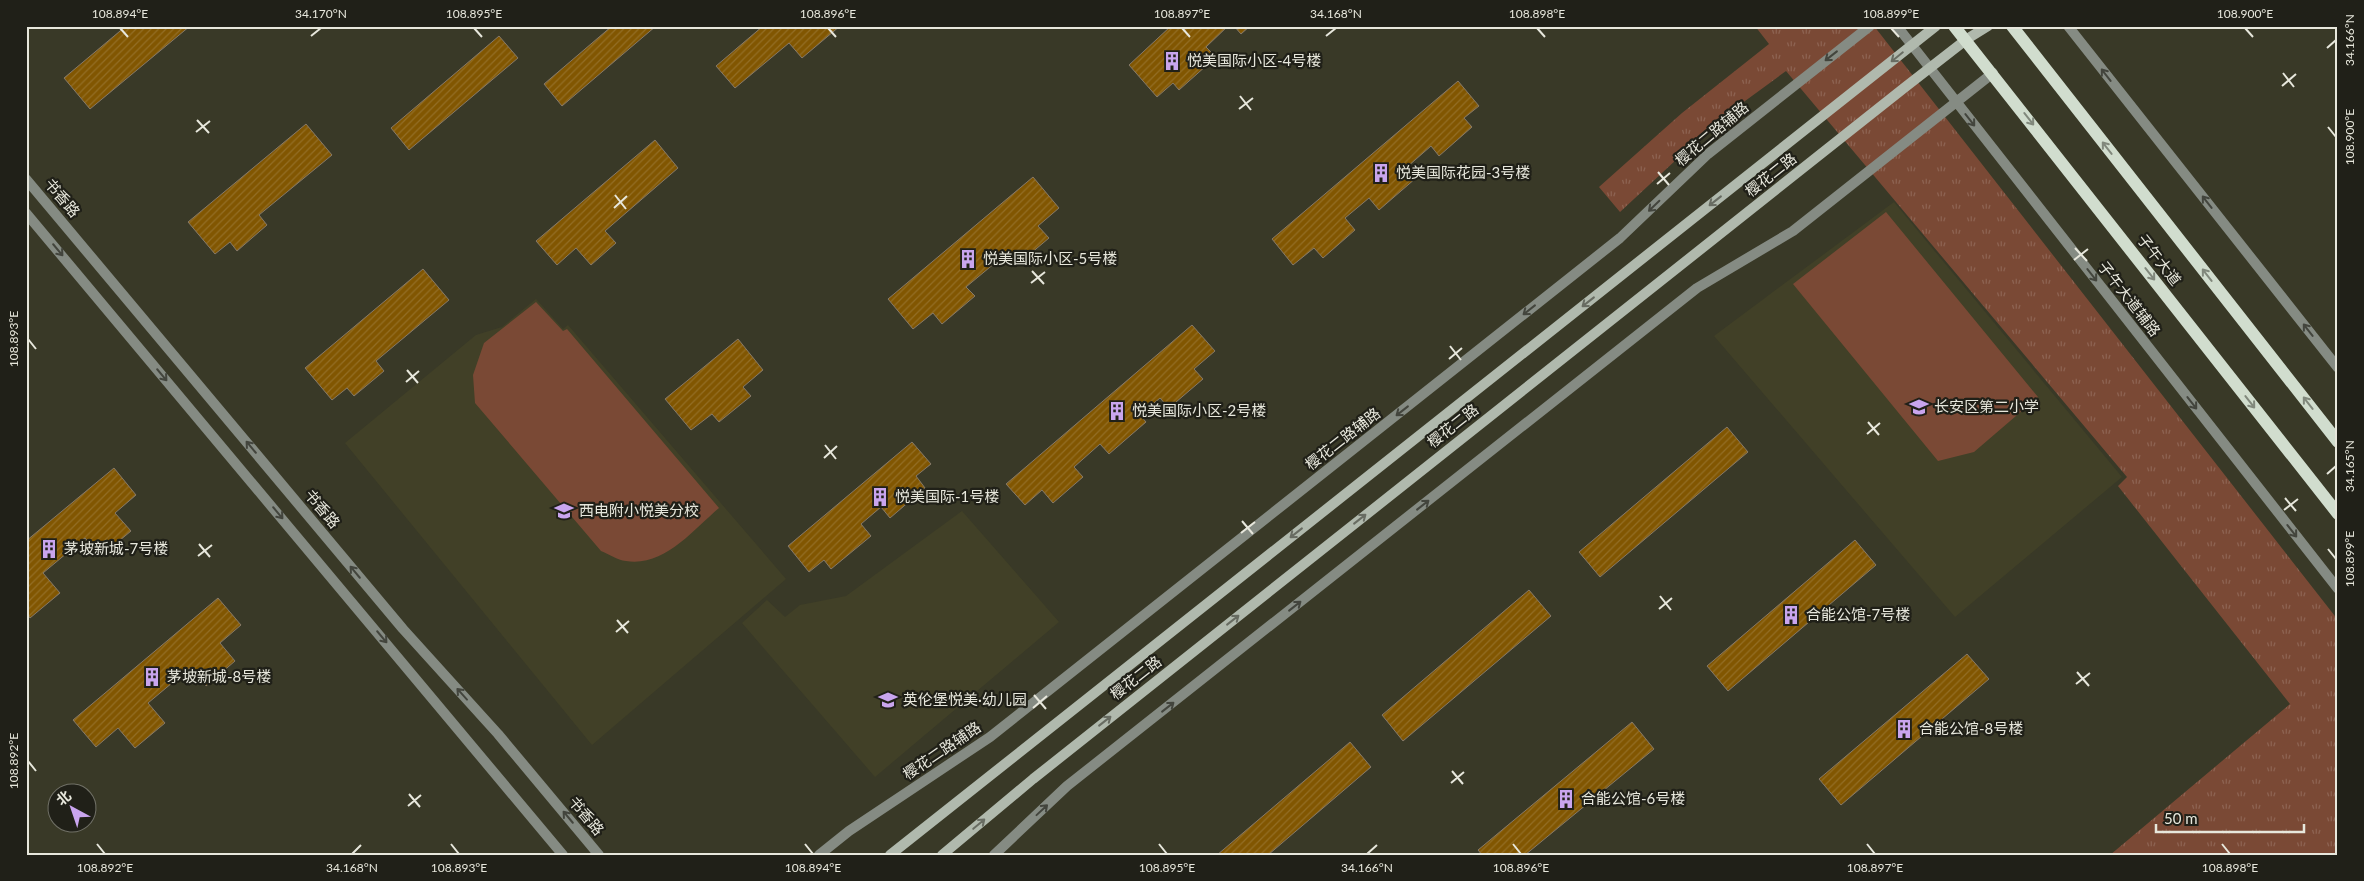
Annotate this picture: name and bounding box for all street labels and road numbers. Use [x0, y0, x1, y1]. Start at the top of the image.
street label: 樱花二路辅路 [1671, 97, 1752, 169]
street label: 樱花二路 [1741, 149, 1800, 200]
street label: 书香路 [41, 174, 84, 220]
street label: 子午大道 [2134, 230, 2185, 289]
street label: 子午大道辅路 [2095, 257, 2165, 339]
street label: 樱花二路 [1423, 400, 1482, 451]
street label: 樱花二路辅路 [1301, 403, 1383, 473]
street label: 书香路 [301, 485, 344, 531]
street label: 樱花二路 [1106, 652, 1165, 703]
street label: 樱花二路辅路 [899, 718, 984, 783]
street label: 书香路 [565, 792, 608, 838]

